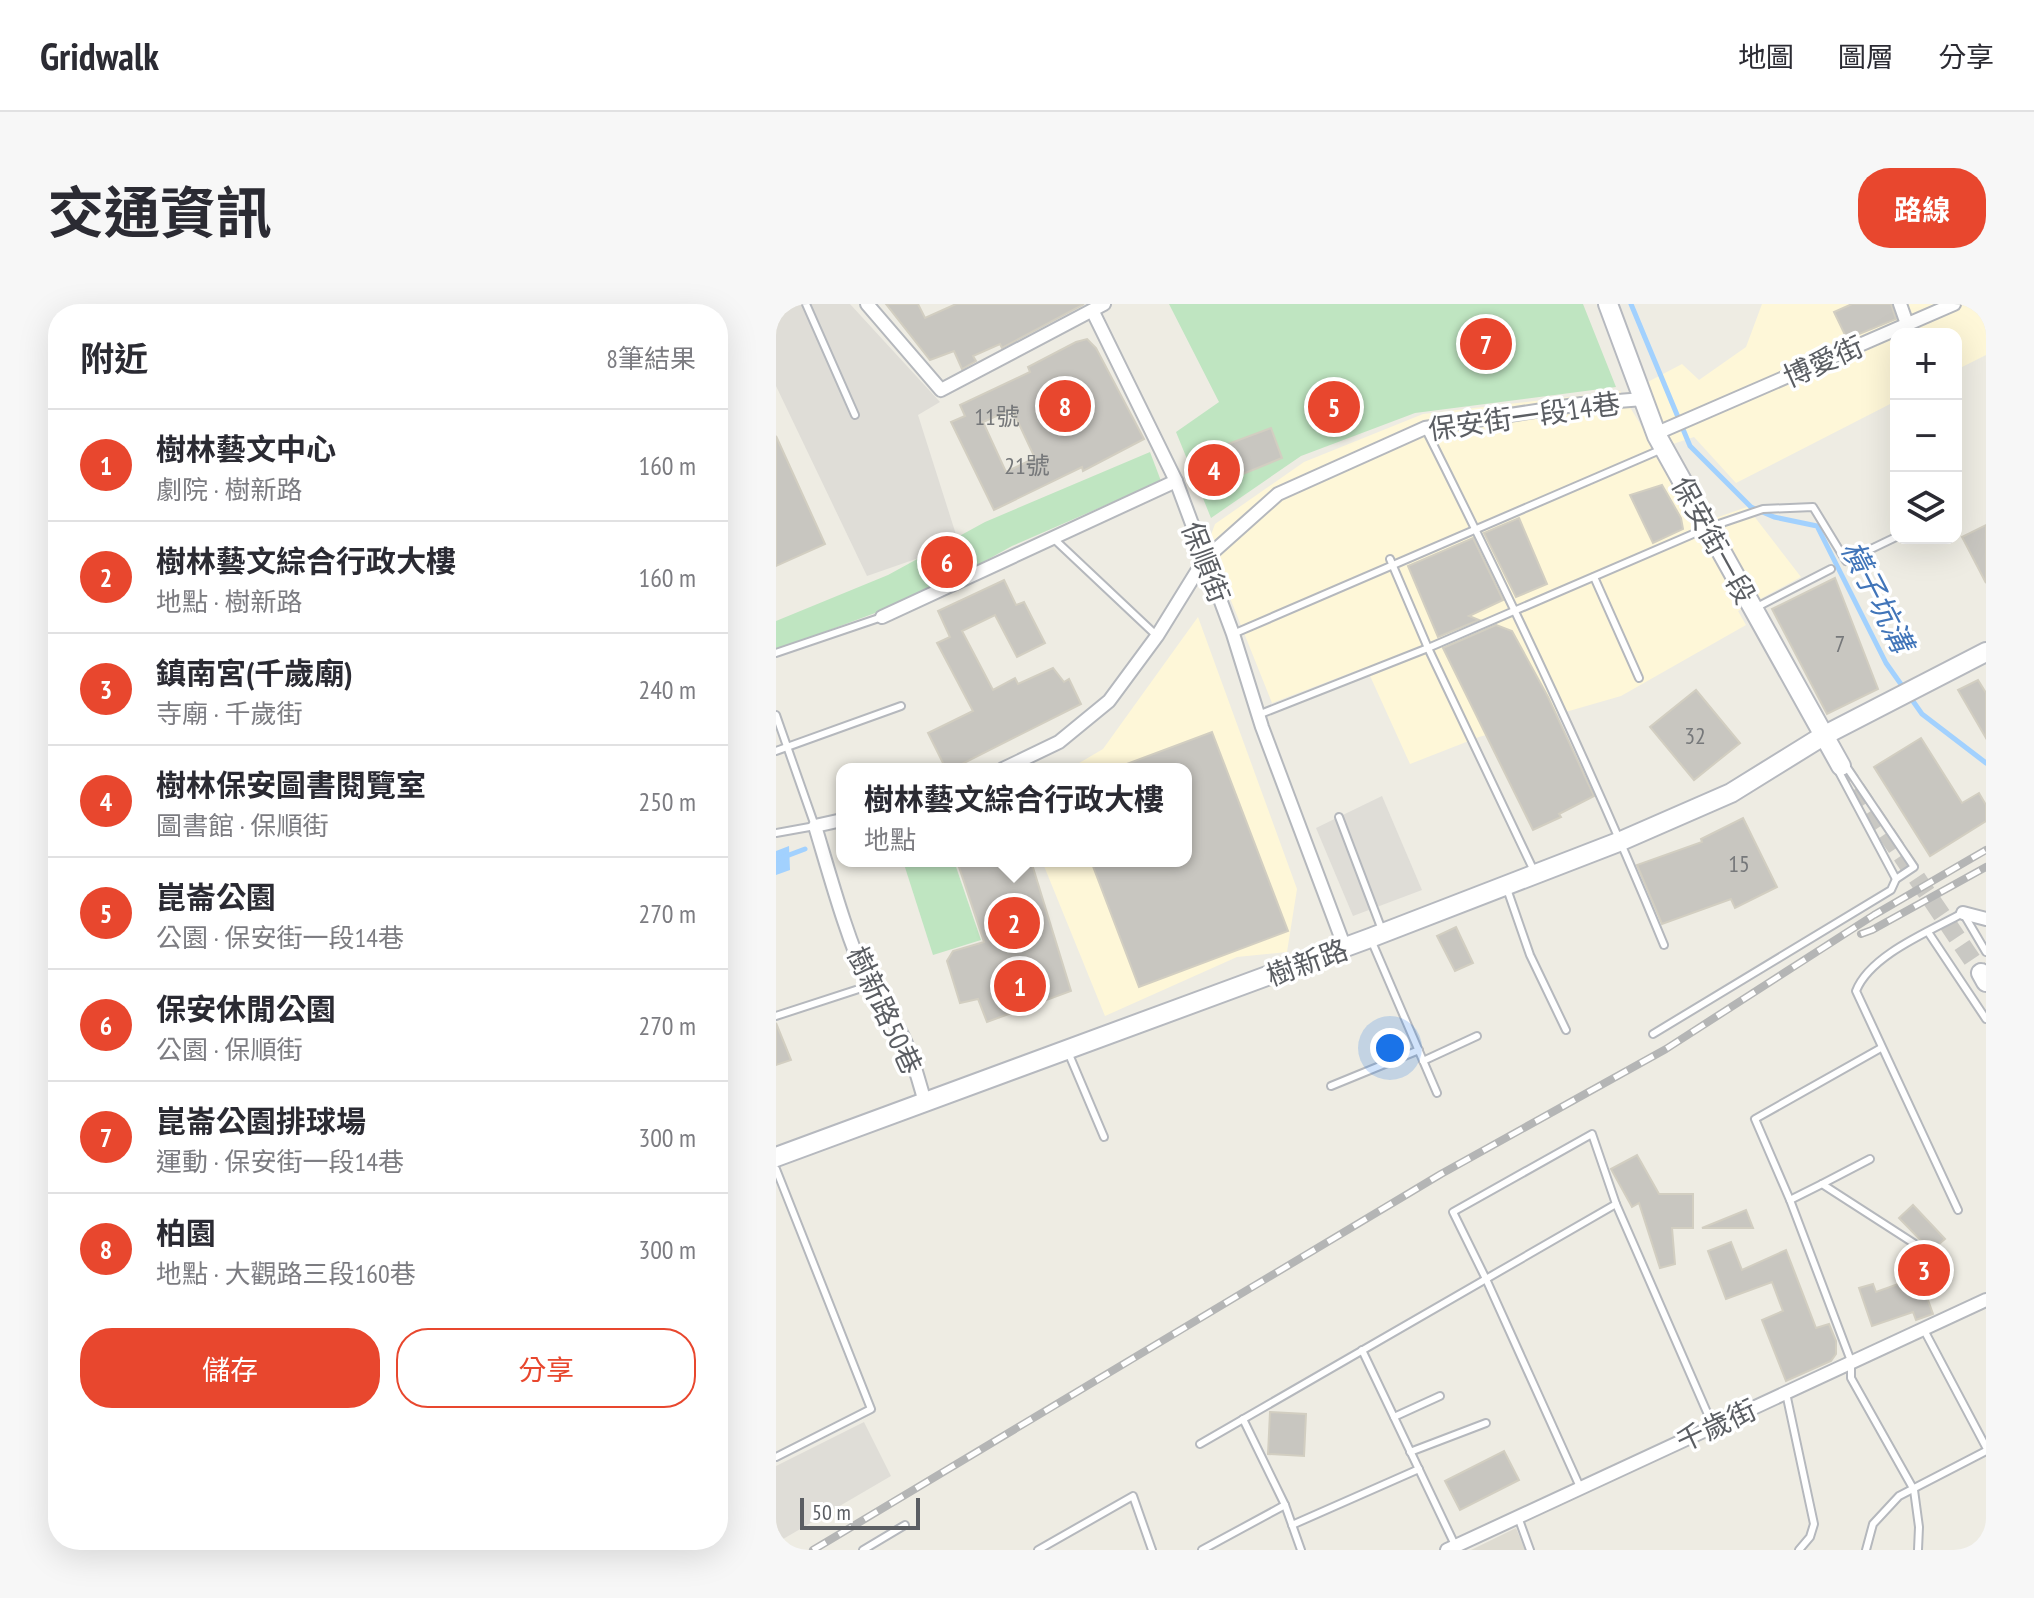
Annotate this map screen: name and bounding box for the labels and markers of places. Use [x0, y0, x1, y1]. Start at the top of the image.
pin: 7 [1460, 314, 1512, 374]
pin: 8 [1039, 376, 1091, 436]
pin: 5 [1308, 377, 1360, 437]
pin: 4 [1188, 440, 1240, 500]
pin: 6 [921, 532, 973, 592]
pin: 2 [988, 893, 1040, 953]
pin: 1 [994, 956, 1046, 1016]
pin: 3 [1898, 1240, 1950, 1300]

